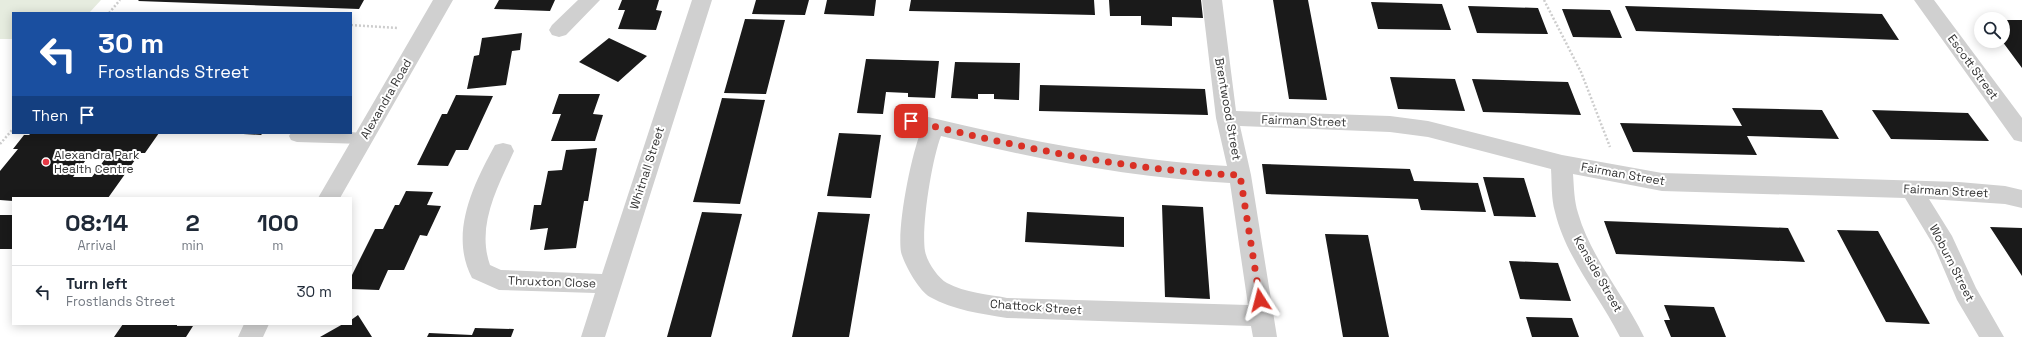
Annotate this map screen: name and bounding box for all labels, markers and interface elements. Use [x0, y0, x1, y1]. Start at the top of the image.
map controls [1974, 12, 2010, 48]
button: search [1974, 12, 2010, 48]
text: 30 m [98, 25, 164, 61]
icon: left [32, 28, 84, 80]
street label: Escott Street [1944, 31, 2002, 103]
street label: Alexandra Road [357, 56, 415, 142]
street label: Brentwood Street [1211, 56, 1245, 162]
text: Frostlands Street [98, 60, 249, 83]
icon: arrive [76, 104, 98, 126]
pin [894, 104, 928, 138]
text: Then [32, 106, 68, 125]
icon: arrive [900, 110, 922, 132]
street label: Fairman Street [1261, 112, 1347, 130]
street label: Whitnall Street [626, 125, 668, 211]
place label: Alexandra Park Health Centre [54, 147, 140, 177]
marker: Alexandra Park Health Centre [41, 157, 51, 167]
street label: Fairman Street [1580, 159, 1666, 189]
street label: Fairman Street [1903, 181, 1989, 201]
text: 08:14 [65, 207, 128, 238]
text: 2 [185, 207, 200, 238]
text: 100 [257, 207, 299, 238]
street label: Woburn Street [1926, 222, 1978, 304]
street label: Kenside Street [1570, 233, 1626, 315]
text: Arrival [77, 237, 116, 254]
text: min [181, 237, 204, 254]
text: m [272, 237, 283, 254]
street label: Thruxton Close [508, 272, 596, 292]
text: Turn left [66, 274, 128, 293]
position arrow [1239, 279, 1281, 321]
icon: left [32, 281, 54, 303]
text: 30 m [297, 282, 332, 301]
text: Frostlands Street [66, 293, 175, 310]
street label: Chattock Street [989, 296, 1083, 318]

